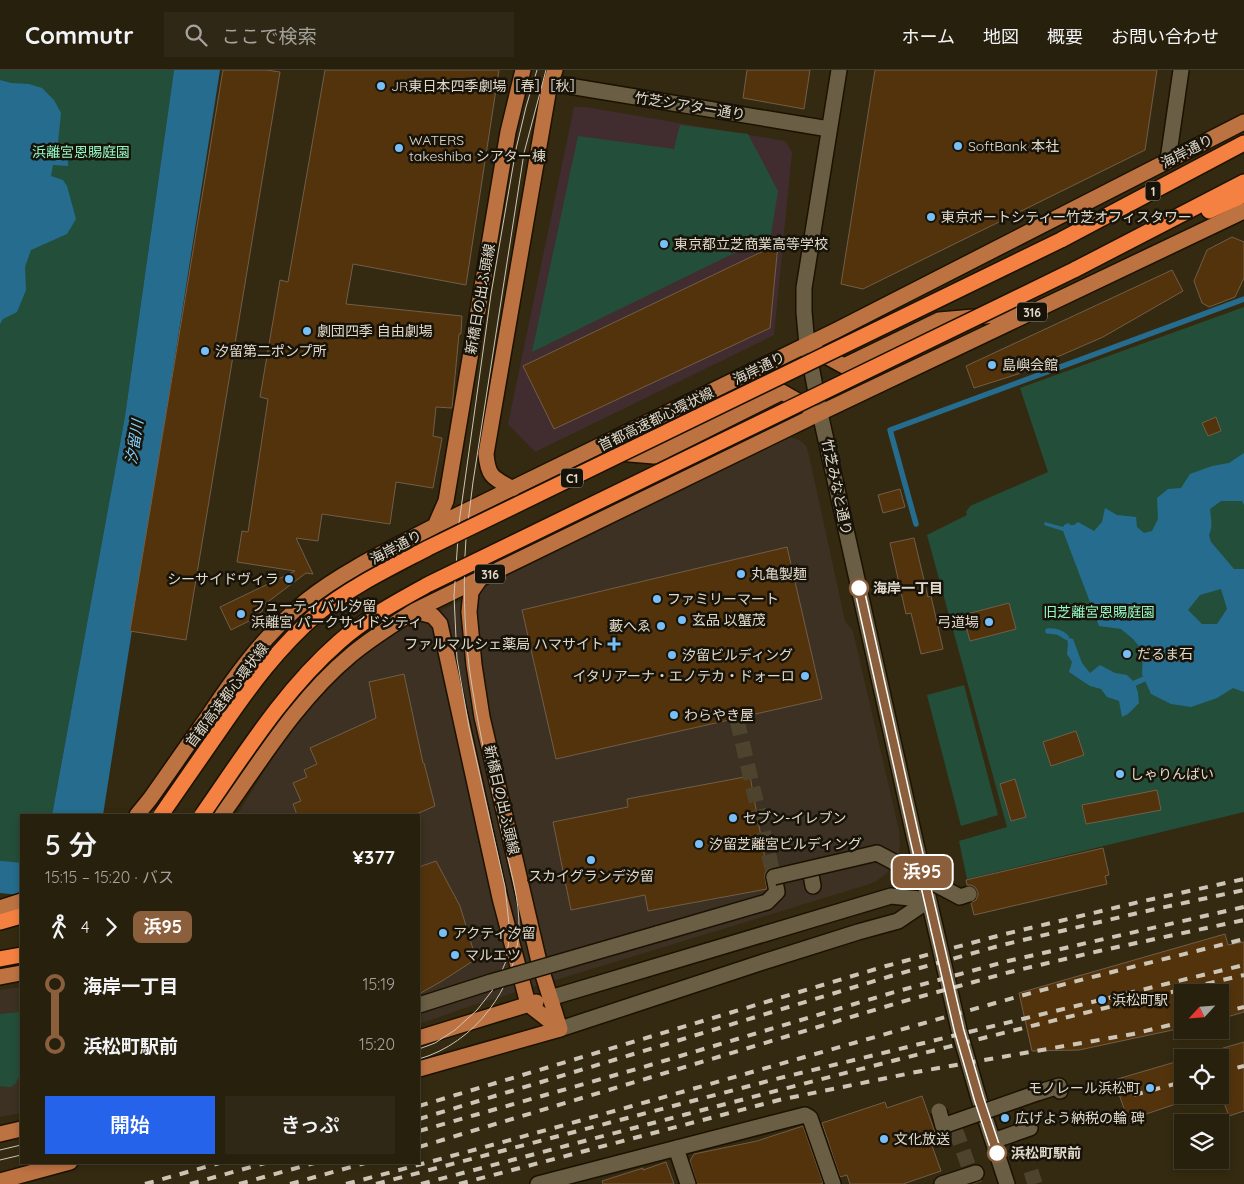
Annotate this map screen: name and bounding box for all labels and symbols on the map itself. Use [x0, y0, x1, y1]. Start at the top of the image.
place label: JR東日本四季劇場［春］［秋］ [391, 77, 583, 95]
marker: JR東日本四季劇場［春］［秋］ [375, 80, 387, 92]
street label: 竹芝シアター通り [633, 88, 747, 124]
street label: 海岸通り [1158, 130, 1216, 172]
place label: WATERS takeshiba シアター棟 [409, 131, 546, 165]
place label: SoftBank 本社 [968, 137, 1059, 155]
marker: SoftBank 本社 [952, 140, 964, 152]
marker: WATERS takeshiba シアター棟 [393, 142, 405, 154]
park label: 浜離宮恩賜庭園 [32, 143, 130, 161]
road number: 1 [1146, 182, 1160, 200]
place label: 東京ポートシティー竹芝オフィスタワー [941, 208, 1192, 226]
marker: 東京ポートシティー竹芝オフィスタワー [925, 211, 937, 223]
place label: 東京都立芝商業高等学校 [674, 235, 828, 253]
marker: 東京都立芝商業高等学校 [658, 238, 670, 250]
street label: 新橋日の出ふ頭線 [461, 242, 499, 356]
road number: 316 [1017, 302, 1047, 322]
place label: 劇団四季 自由劇場 [317, 322, 433, 340]
marker: 劇団四季 自由劇場 [301, 325, 313, 337]
place label: 汐留第二ポンプ所 [215, 342, 327, 360]
marker: 汐留第二ポンプ所 [199, 345, 211, 357]
street label: 海岸通り [730, 348, 788, 388]
place label: 島嶼会館 [1002, 356, 1058, 374]
marker: 島嶼会館 [986, 359, 998, 371]
street label: 首都高速都心環状線 [595, 383, 717, 455]
water label: 汐留川 [121, 416, 147, 466]
street label: 竹芝みなと通り [818, 437, 856, 537]
road number: C1 [561, 468, 583, 488]
street label: 海岸通り [367, 526, 425, 568]
road number: 316 [475, 564, 505, 584]
place label: 丸亀製麺 [751, 565, 807, 583]
marker: 丸亀製麺 [735, 568, 747, 580]
place label: シーサイドヴィラ [167, 570, 279, 588]
marker: シーサイドヴィラ [283, 573, 295, 585]
marker: 海岸一丁目 [849, 578, 869, 598]
place label: 海岸一丁目 [873, 579, 943, 597]
place label: ファミリーマート [667, 590, 779, 608]
marker: ファミリーマート [651, 593, 663, 605]
place label: フューティバル汐留 浜離宮 パークサイドシティ [251, 597, 422, 631]
park label: 旧芝離宮恩賜庭園 [1043, 603, 1155, 621]
marker: フューティバル汐留 浜離宮 パークサイドシティ [235, 608, 247, 620]
place label: 玄品 以蟹茂 [692, 611, 766, 629]
place label: 弓道場 [937, 613, 979, 631]
marker: 玄品 以蟹茂 [676, 614, 688, 626]
marker: 弓道場 [983, 616, 995, 628]
place label: 藪へゑ [609, 617, 651, 635]
marker: 藪へゑ [655, 620, 667, 632]
place label: ファルマルシェ薬局 ハマサイト [404, 635, 604, 653]
marker: ファルマルシェ薬局 ハマサイト [608, 638, 620, 650]
street label: 首都高速都心環状線 [182, 639, 272, 751]
place label: だるま石 [1137, 645, 1193, 663]
place label: 汐留ビルディング [682, 646, 793, 664]
marker: だるま石 [1121, 648, 1133, 660]
marker: 汐留ビルディング [666, 649, 678, 661]
place label: イタリアーナ・エノテカ・ドォーロ [572, 667, 795, 685]
marker: イタリアーナ・エノテカ・ドォーロ [799, 670, 811, 682]
place label: わらやき屋 [684, 706, 754, 724]
marker: わらやき屋 [668, 709, 680, 721]
street label: 新橋日の出ふ頭線 [481, 743, 523, 857]
place label: しゃりんばい [1130, 765, 1214, 783]
marker: しゃりんばい [1114, 768, 1126, 780]
place label: セブン-イレブン [743, 809, 846, 827]
marker: セブン-イレブン [727, 812, 739, 824]
place label: 汐留芝離宮ビルディング [709, 835, 862, 853]
marker: 汐留芝離宮ビルディング [693, 838, 705, 850]
marker: スカイグランデ汐留 [585, 854, 597, 866]
line badge: 浜95 [893, 856, 951, 888]
place label: スカイグランデ汐留 [528, 867, 654, 885]
place label: アクティ汐留 [453, 924, 535, 942]
marker: アクティ汐留 [437, 927, 449, 939]
place label: マルエツ [465, 946, 521, 964]
marker: マルエツ [449, 949, 461, 961]
north arrow [1174, 984, 1229, 1039]
place label: 浜松町駅 [1112, 991, 1168, 1009]
marker: 浜松町駅 [1096, 994, 1108, 1006]
place label: モノレール浜松町 [1028, 1079, 1140, 1097]
marker: モノレール浜松町 [1144, 1082, 1156, 1094]
place label: 広げよう納税の輪 碑 [1015, 1109, 1145, 1127]
marker: 広げよう納税の輪 碑 [999, 1112, 1011, 1124]
place label: 文化放送 [894, 1130, 950, 1148]
marker: 文化放送 [878, 1133, 890, 1145]
marker: 浜松町駅前 [987, 1143, 1007, 1163]
place label: 浜松町駅前 [1011, 1144, 1081, 1162]

